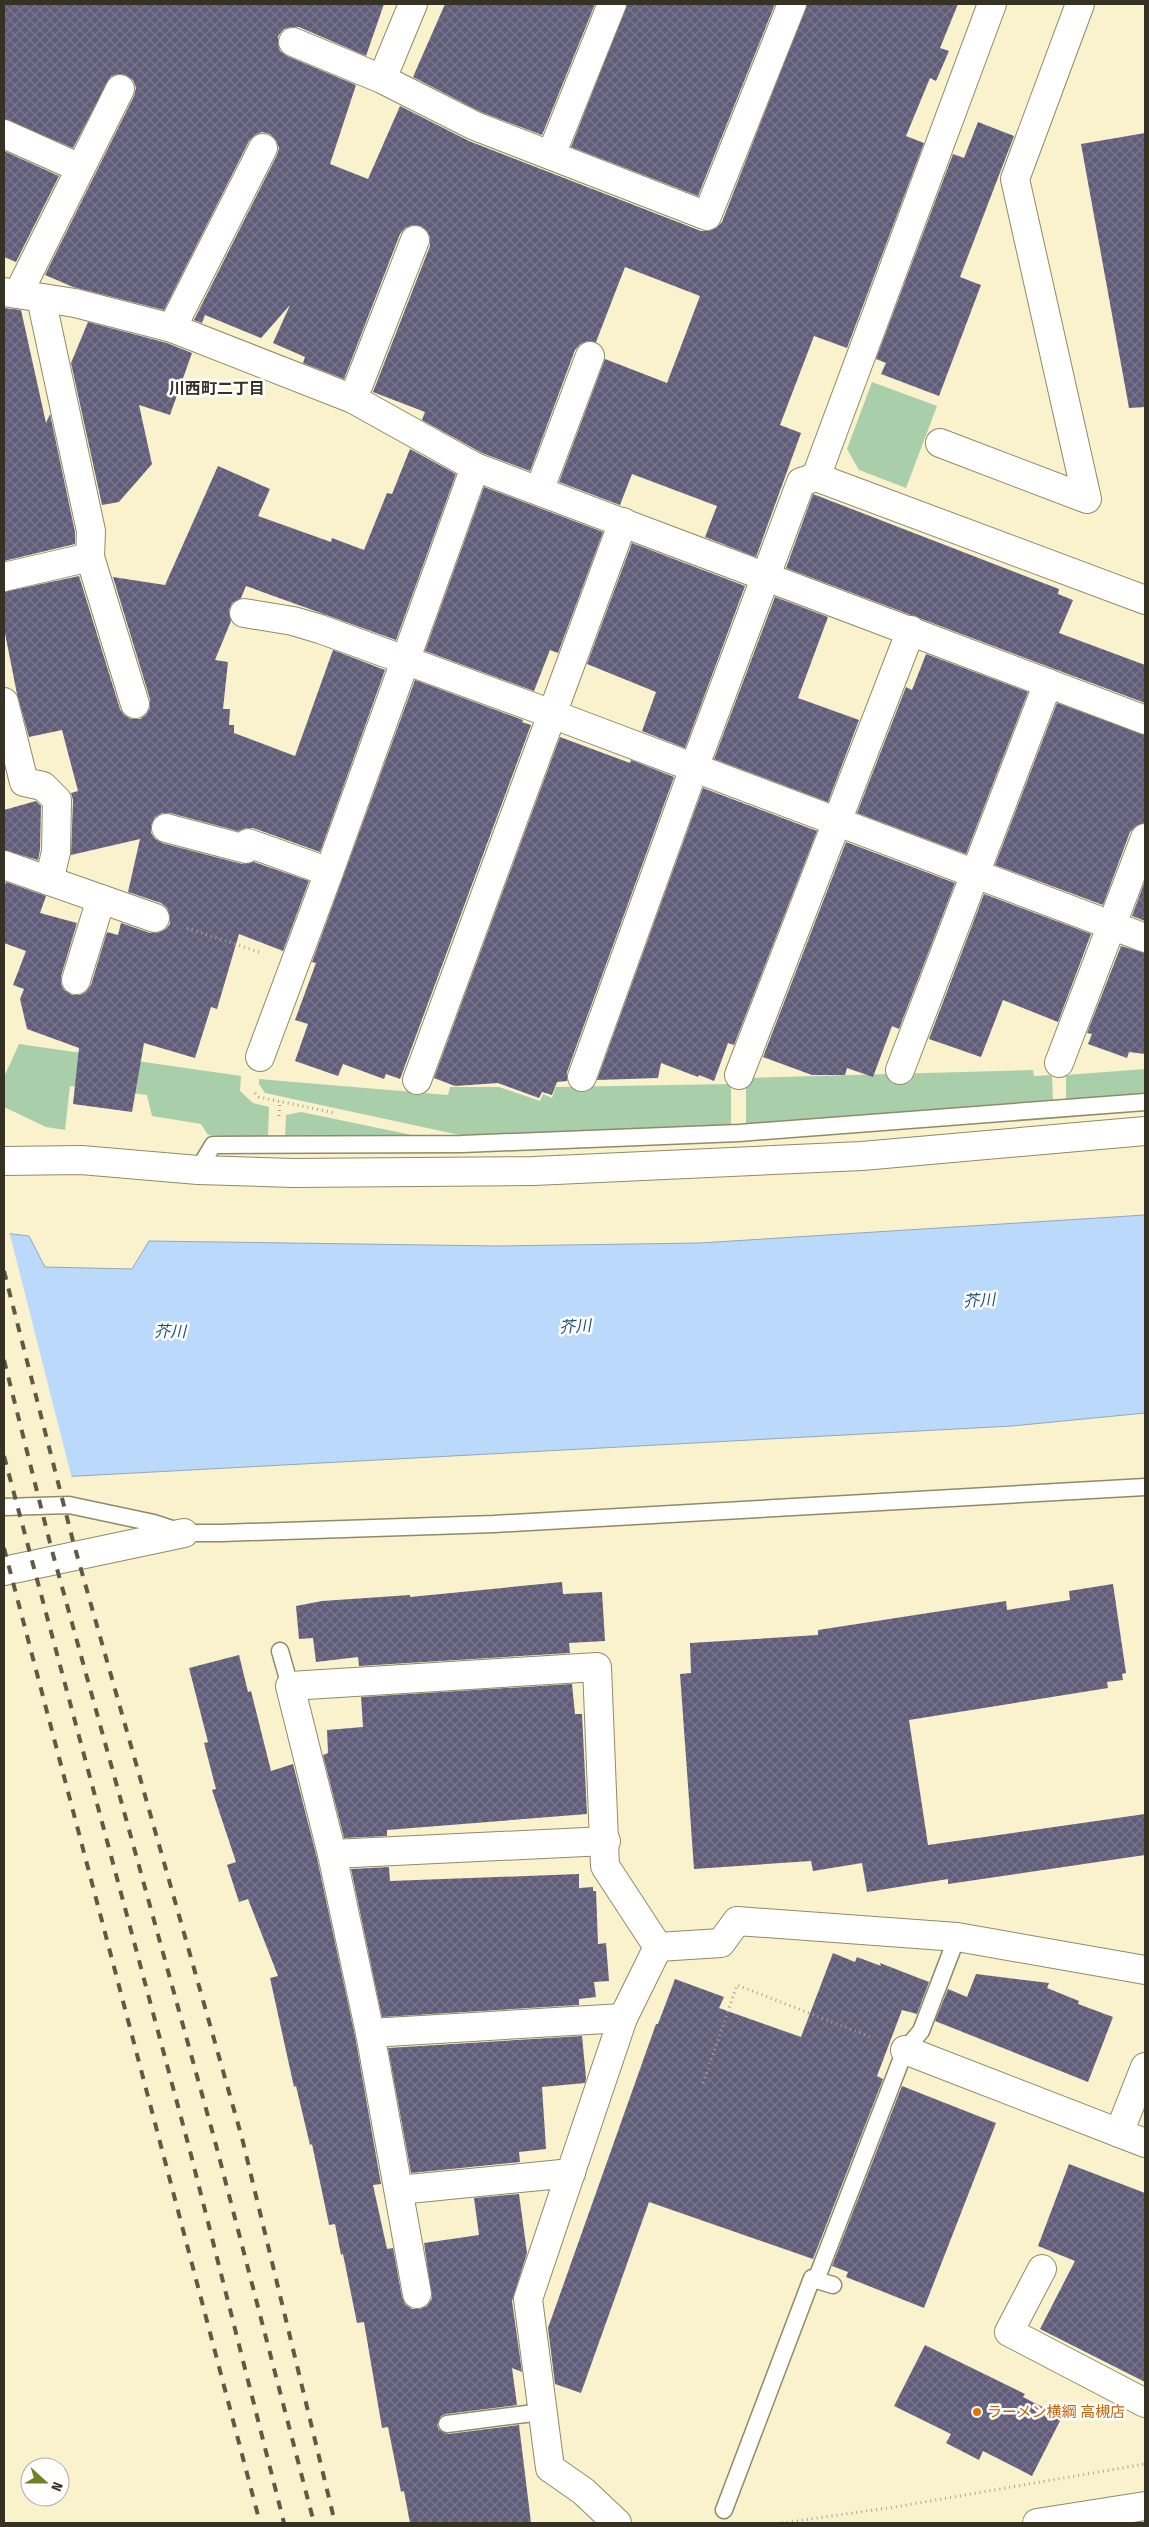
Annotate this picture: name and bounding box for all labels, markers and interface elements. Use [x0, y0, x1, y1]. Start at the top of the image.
district label: 川西町二丁目 [169, 379, 265, 398]
water label: 芥川 [962, 1290, 998, 1311]
water label: 芥川 [558, 1316, 594, 1337]
water label: 芥川 [154, 1322, 188, 1341]
place label: ラーメン横綱 高槻店 [987, 2403, 1125, 2421]
marker: ラーメン横綱 高槻店 [971, 2406, 983, 2418]
north arrow [20, 2457, 70, 2507]
text: N [47, 2480, 66, 2493]

